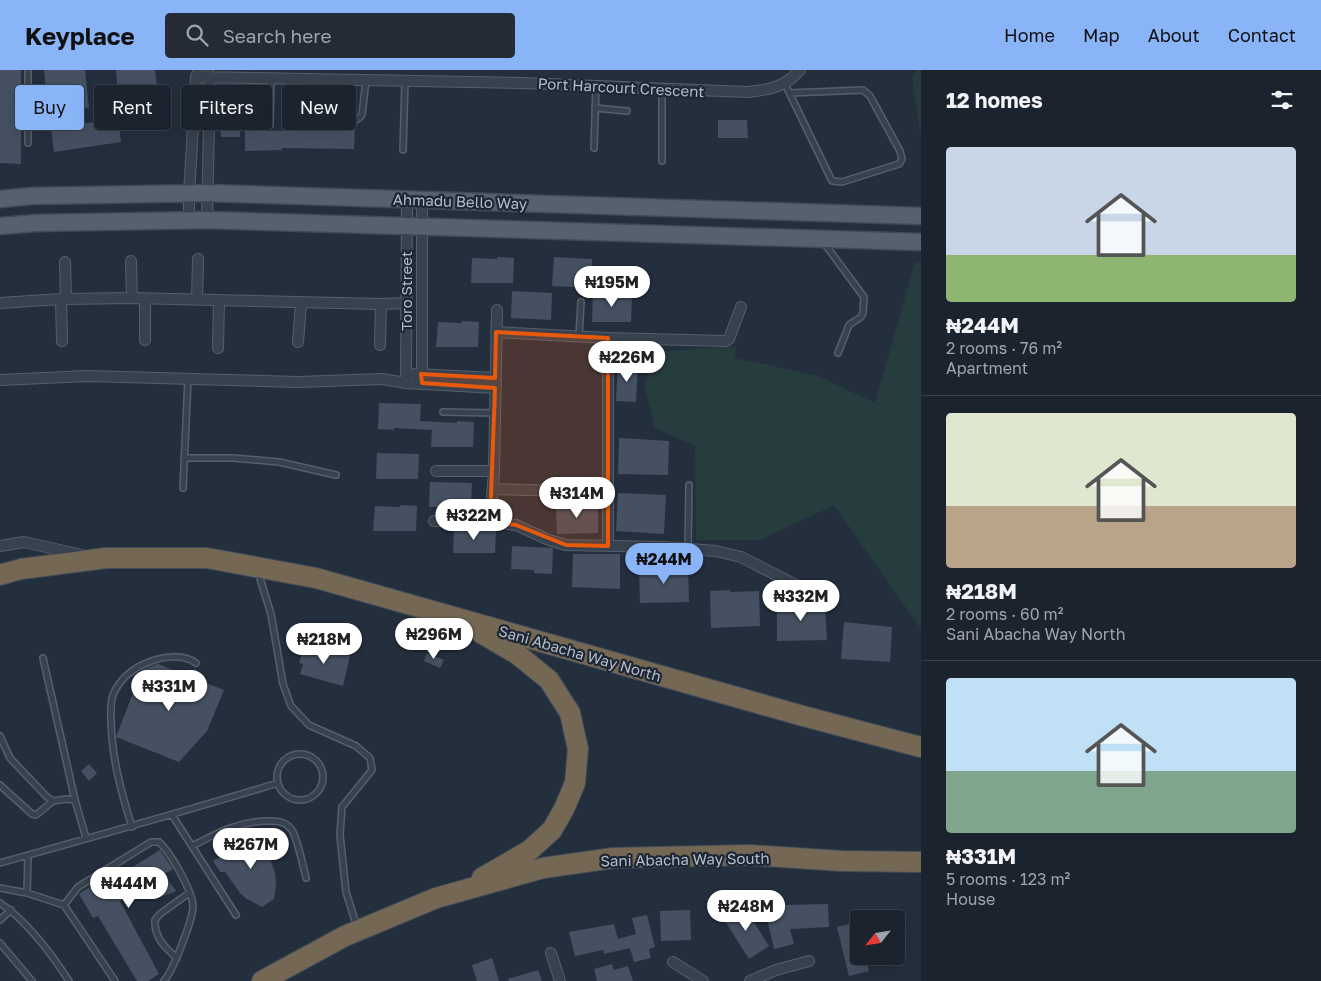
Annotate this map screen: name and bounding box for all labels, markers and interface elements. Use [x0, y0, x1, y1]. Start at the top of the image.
search box [165, 13, 515, 58]
text: Keyplace [25, 21, 135, 50]
icon: search [183, 21, 211, 49]
text: Search here [223, 24, 332, 47]
text: Home [1004, 24, 1055, 46]
text: Map [1083, 24, 1120, 46]
text: About [1148, 24, 1200, 46]
text: Contact [1228, 24, 1296, 46]
street label: Port Harcourt Crescent [537, 74, 705, 100]
chip: Buy [15, 85, 84, 130]
chip: Rent [94, 85, 171, 130]
chip: Filters [181, 85, 272, 130]
chip: New [282, 85, 356, 130]
icon: filters [1268, 86, 1296, 114]
text: 12 homes [946, 87, 1043, 113]
icon: home [1076, 180, 1166, 270]
street label: Ahmadu Bello Way [393, 190, 528, 212]
street label: Toro Street [397, 251, 415, 331]
pin: ₦195M [577, 266, 647, 308]
text: ₦195M [585, 272, 639, 292]
text: ₦244M [946, 312, 1019, 338]
text: 2 rooms · 76 m² [946, 338, 1062, 358]
pin: ₦226M [592, 340, 662, 383]
text: ₦226M [599, 347, 655, 367]
text: Apartment [946, 358, 1028, 378]
icon: home [1076, 445, 1166, 535]
pin: ₦314M [542, 476, 612, 519]
text: ₦314M [550, 483, 604, 503]
pin: ₦322M [439, 498, 509, 541]
text: ₦322M [446, 505, 502, 525]
pin: ₦244M [629, 542, 699, 585]
text: ₦244M [636, 549, 692, 569]
text: ₦218M [946, 578, 1017, 604]
pin: ₦332M [766, 580, 836, 622]
text: ₦332M [773, 586, 829, 606]
text: 2 rooms · 60 m² [946, 604, 1064, 624]
pin: ₦296M [399, 618, 469, 660]
street label: Sani Abacha Way North [497, 621, 663, 685]
pin: ₦218M [289, 622, 359, 665]
text: ₦296M [406, 624, 462, 644]
text: Sani Abacha Way North [946, 624, 1126, 644]
text: ₦218M [297, 629, 351, 649]
pin: ₦331M [134, 670, 204, 712]
text: ₦331M [142, 676, 196, 696]
icon: home [1076, 710, 1166, 800]
pin: ₦267M [216, 828, 286, 870]
text: ₦267M [224, 834, 278, 854]
text: ₦331M [946, 843, 1016, 869]
street label: Sani Abacha Way South [600, 849, 770, 869]
pin: ₦444M [94, 866, 164, 909]
text: 5 rooms · 123 m² [946, 869, 1070, 889]
text: ₦444M [101, 873, 157, 893]
text: House [946, 889, 995, 909]
pin: ₦248M [711, 890, 781, 932]
text: ₦248M [718, 896, 774, 916]
north arrow [850, 910, 905, 965]
map controls [850, 910, 905, 965]

